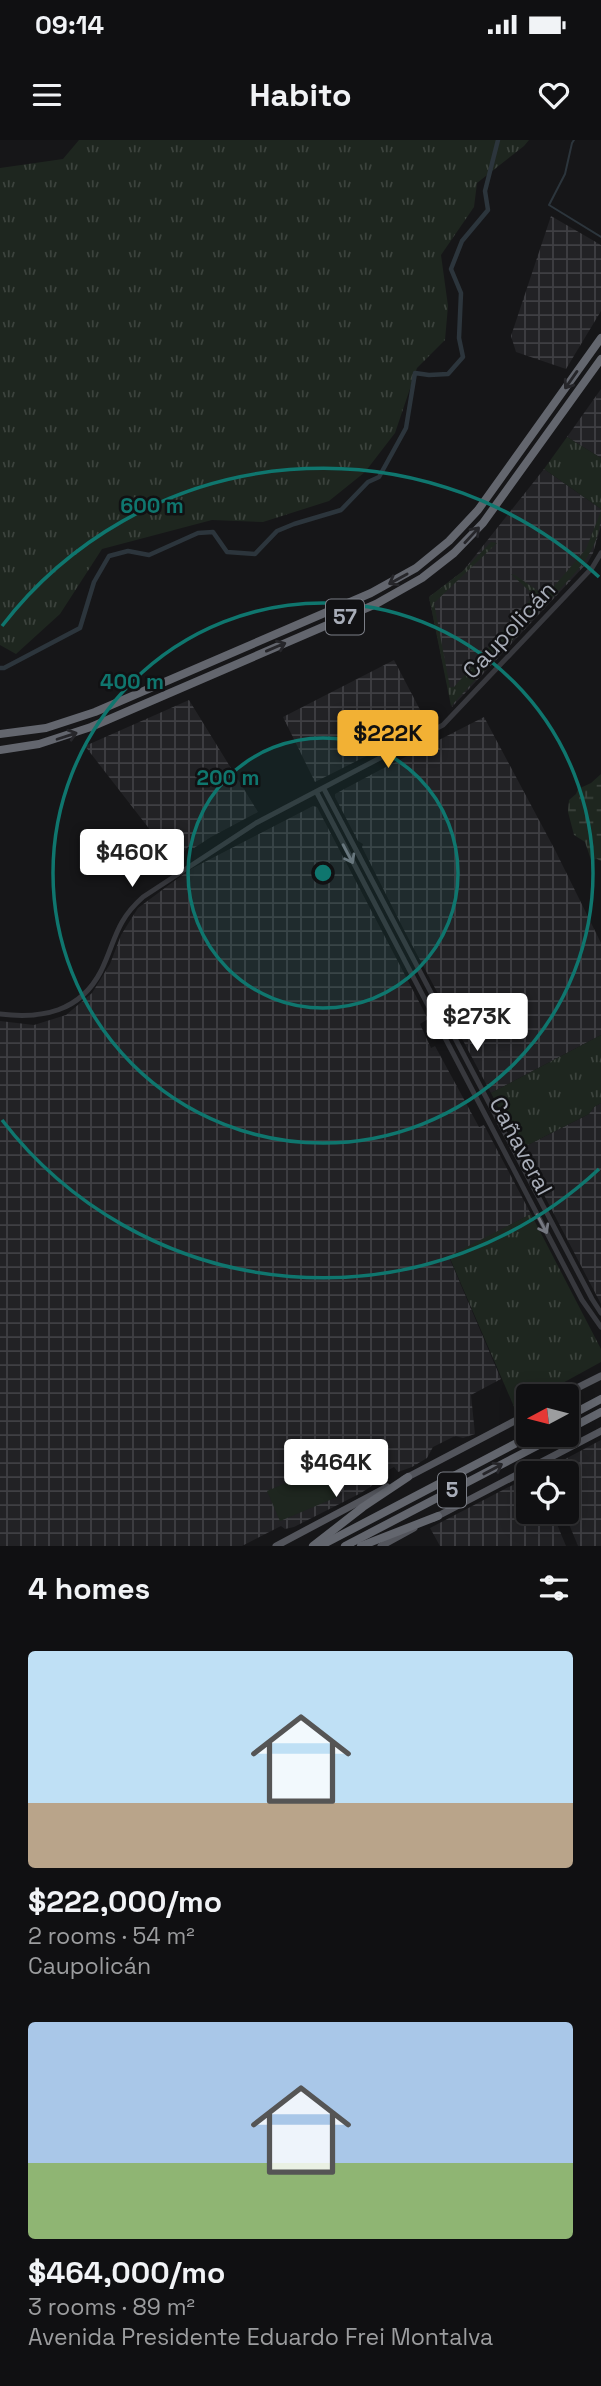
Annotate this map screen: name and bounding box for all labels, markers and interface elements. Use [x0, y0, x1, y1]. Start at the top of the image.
text: 09:14 [35, 8, 104, 42]
text: Habito [249, 75, 352, 115]
icon: menu [28, 76, 66, 114]
icon: heart [535, 76, 573, 114]
one-way arrow [564, 370, 578, 389]
text: 600 m [120, 492, 184, 519]
one-way arrow [463, 527, 480, 544]
one-way arrow [388, 573, 409, 586]
street label: Caupolicán [456, 575, 562, 685]
road number: 57 [326, 600, 364, 634]
one-way arrow [265, 640, 286, 653]
text: 400 m [100, 668, 164, 695]
pin: $222K [339, 710, 437, 770]
text: $222K [353, 718, 423, 748]
one-way arrow [55, 728, 77, 741]
text: 200 m [197, 764, 259, 791]
pin: $460K [83, 830, 181, 889]
text: $460K [96, 837, 168, 867]
one-way arrow [341, 843, 355, 863]
centre of rings [311, 861, 335, 885]
pin: $273K [428, 993, 526, 1053]
text: $273K [443, 1001, 511, 1031]
street label: Cañaveral [483, 1092, 559, 1200]
one-way arrow [536, 1213, 550, 1234]
north arrow [516, 1384, 579, 1447]
map controls [516, 1384, 579, 1524]
pin: $464K [287, 1440, 385, 1499]
text: $464K [300, 1447, 372, 1477]
button: locate [516, 1461, 579, 1524]
one-way arrow [482, 1462, 503, 1475]
road number: 5 [438, 1472, 466, 1508]
text: 4 homes [28, 1569, 150, 1608]
icon: filters [535, 1569, 573, 1607]
icon: home [238, 1696, 364, 1822]
text: $222,000/mo [28, 1882, 222, 1921]
text: 2 rooms · 54 m² [28, 1921, 195, 1951]
text: Caupolicán [28, 1951, 151, 1981]
icon: home [238, 2067, 364, 2193]
text: $464,000/mo [28, 2253, 225, 2292]
text: 3 rooms · 89 m² [28, 2292, 195, 2322]
text: Avenida Presidente Eduardo Frei Montalva [28, 2322, 493, 2352]

